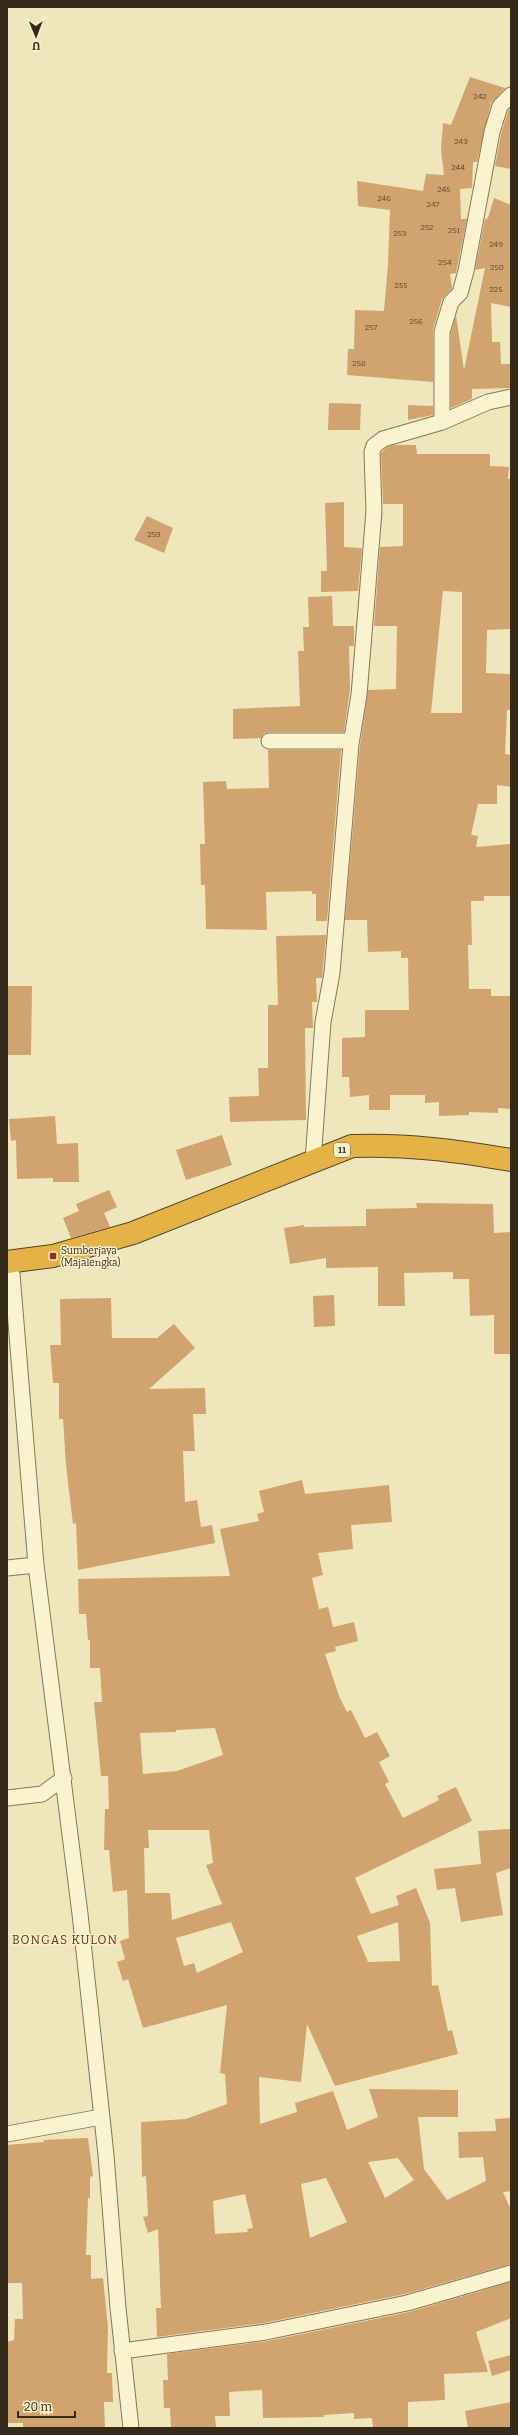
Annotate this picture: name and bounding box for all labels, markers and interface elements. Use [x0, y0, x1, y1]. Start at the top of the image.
north arrow [16, 16, 56, 56]
text: U [32, 39, 40, 52]
house number: 242 [473, 92, 487, 101]
house number: 243 [454, 137, 468, 146]
house number: 244 [451, 163, 465, 172]
house number: 245 [437, 185, 451, 194]
house number: 246 [377, 194, 391, 203]
house number: 247 [427, 200, 439, 209]
house number: 252 [421, 223, 433, 232]
house number: 251 [448, 226, 461, 235]
house number: 253 [394, 229, 407, 238]
house number: 249 [489, 240, 503, 249]
house number: 254 [438, 258, 452, 267]
house number: 250 [490, 263, 504, 272]
house number: 255 [395, 281, 407, 290]
house number: 225 [490, 285, 502, 294]
house number: 256 [409, 317, 423, 326]
house number: 257 [365, 323, 377, 332]
house number: 258 [352, 359, 366, 368]
house number: 259 [147, 530, 161, 539]
road number: 11 [334, 1143, 350, 1157]
place label: Sumberjaya (Majalengka) [61, 1245, 121, 1269]
marker: Sumberjaya (Majalengka) [48, 1251, 58, 1261]
district label: BONGAS KULON [12, 1933, 118, 1947]
scale bar [18, 2393, 75, 2419]
text: 20 m [24, 2400, 53, 2414]

